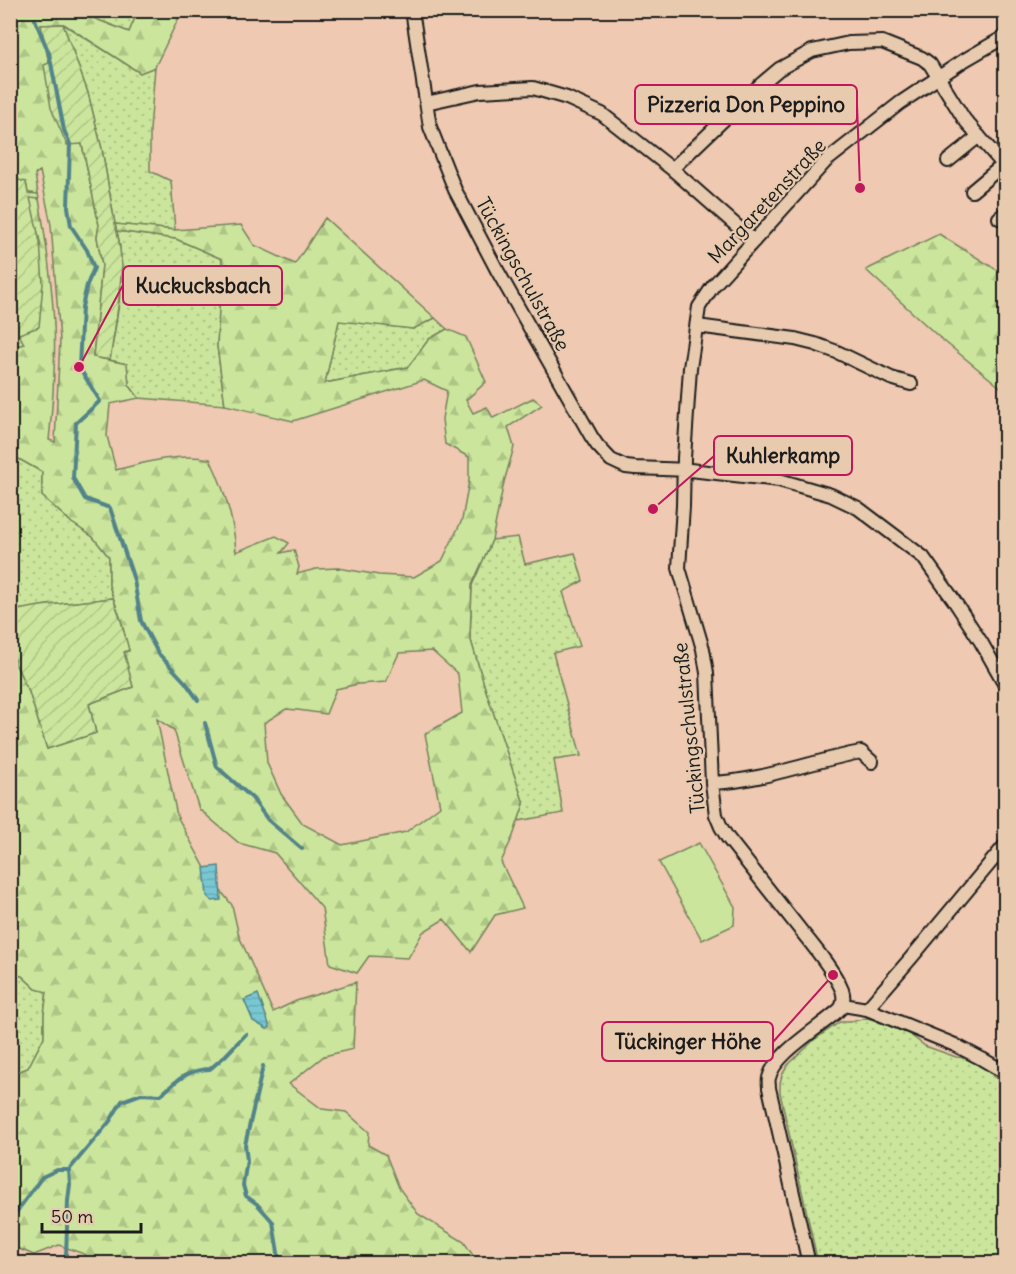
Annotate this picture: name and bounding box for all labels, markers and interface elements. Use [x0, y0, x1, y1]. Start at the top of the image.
callout: Pizzeria Don Peppino [635, 85, 857, 124]
text: Pizzeria Don Peppino [647, 91, 845, 118]
street label: Margaretenstraße [702, 133, 831, 268]
street label: Tückingschulstraße [471, 192, 576, 355]
callout: Kuckucksbach [123, 266, 282, 305]
text: Kuckucksbach [135, 272, 271, 299]
callout: Kuhlerkamp [714, 436, 852, 475]
text: Kuhlerkamp [726, 442, 840, 469]
street label: Tückingschulstraße [667, 641, 710, 815]
callout: Tückinger Höhe [602, 1022, 773, 1061]
text: Tückinger Höhe [615, 1028, 761, 1055]
scale bar [42, 1196, 141, 1234]
text: 50 m [51, 1205, 93, 1228]

